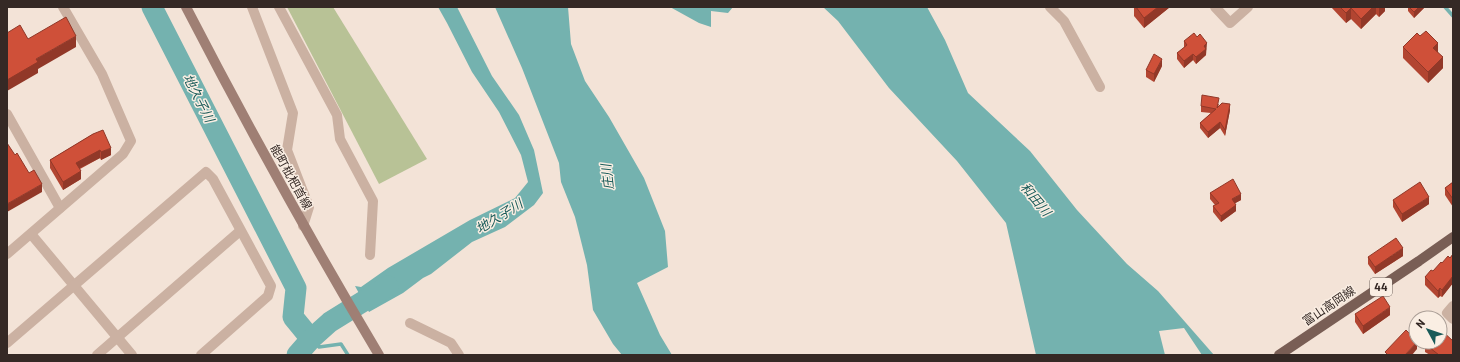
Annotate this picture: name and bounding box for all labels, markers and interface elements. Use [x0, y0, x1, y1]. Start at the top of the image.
water label: 地久子川 [180, 71, 219, 127]
street label: 能町枇杷首線 [268, 142, 315, 211]
water label: 庄川 [597, 161, 617, 191]
water label: 和田川 [1017, 179, 1056, 221]
water label: 地久子川 [473, 194, 527, 237]
road number: 44 [1370, 278, 1392, 296]
street label: 富山高岡線 [1300, 283, 1357, 328]
north arrow [1408, 310, 1448, 350]
text: N [1413, 316, 1427, 330]

